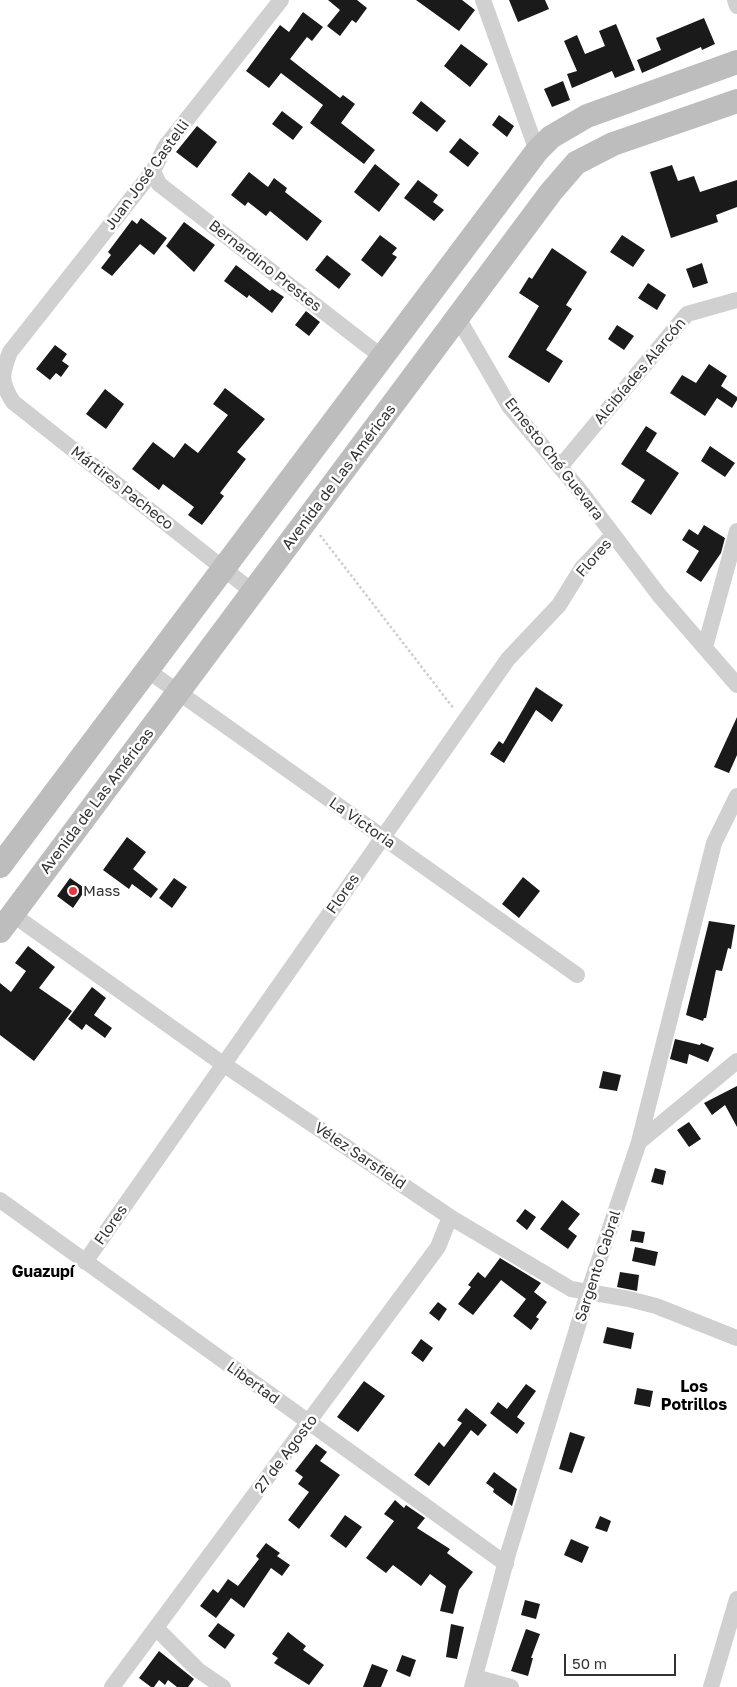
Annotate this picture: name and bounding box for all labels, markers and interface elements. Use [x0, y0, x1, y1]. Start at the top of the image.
street label: Juan José Castelli [101, 117, 193, 233]
street label: Bernardino Prestes [205, 216, 325, 316]
street label: Alcibíades Alarcón [590, 314, 690, 428]
street label: Ernesto Ché Guevara [501, 394, 607, 524]
street label: Avenida de Las Américas [278, 401, 400, 553]
street label: Mártires Pacheco [67, 442, 177, 534]
street label: Flores [572, 535, 616, 581]
street label: Avenida de Las Américas [36, 725, 158, 877]
street label: La Victoria [325, 794, 399, 852]
street label: Flores [323, 870, 363, 918]
place label: Mass [83, 882, 120, 900]
marker: Mass [67, 885, 79, 897]
street label: Vélez Sarsfield [311, 1119, 409, 1193]
street label: Flores [91, 1201, 131, 1249]
street label: Sargento Cabral [571, 1208, 625, 1324]
district label: Guazupí [12, 1262, 74, 1282]
street label: Libertad [223, 1358, 283, 1408]
district label: Los Potrillos [661, 1377, 727, 1415]
street label: 27 de Agosto [251, 1411, 321, 1497]
scale bar [567, 1644, 680, 1676]
text: 50 m [572, 1654, 607, 1672]

